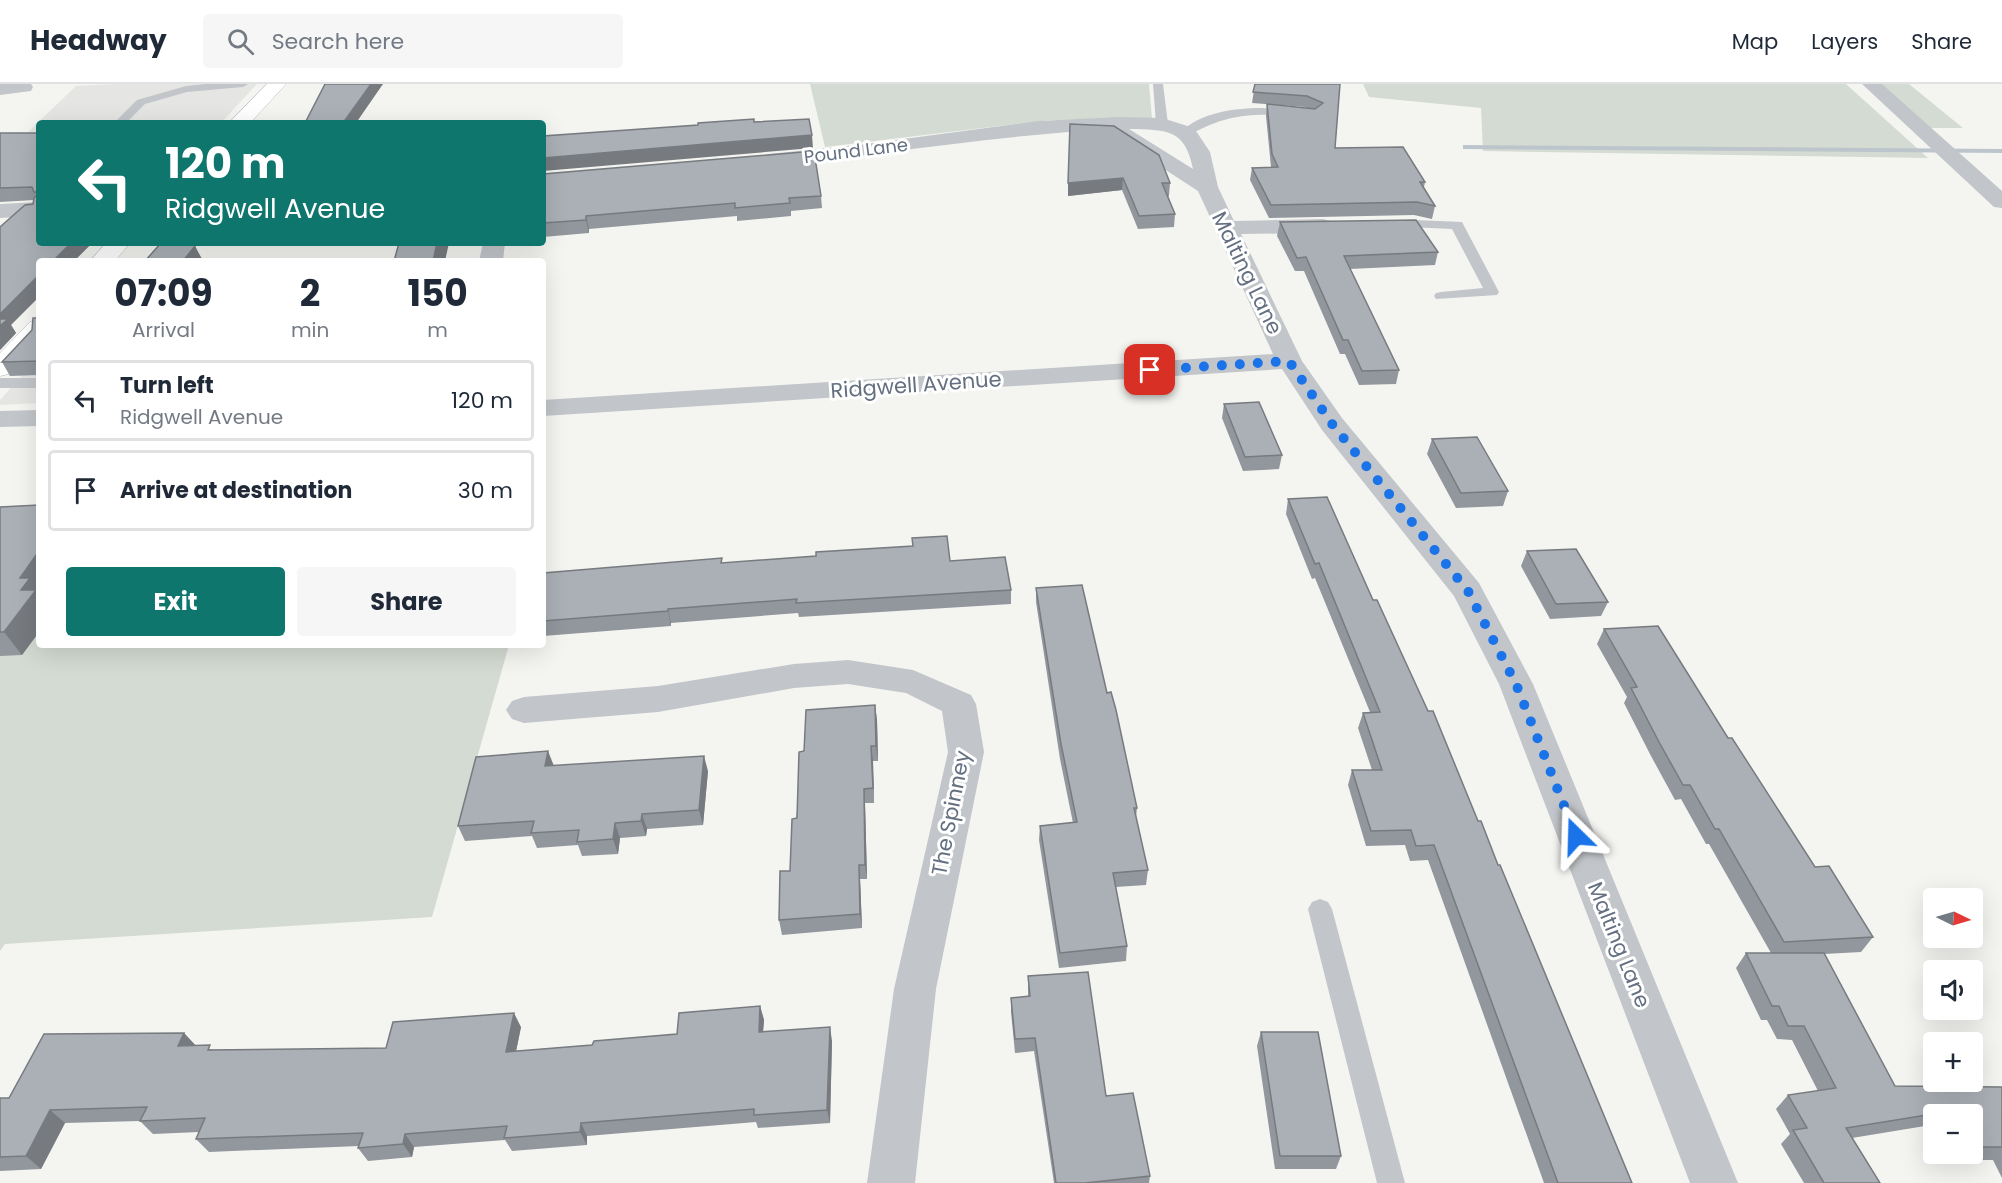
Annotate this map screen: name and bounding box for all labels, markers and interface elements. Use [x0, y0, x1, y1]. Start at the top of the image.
search box [203, 14, 623, 68]
text: Headway [30, 21, 167, 60]
icon: search [224, 25, 257, 58]
text: Search here [272, 26, 404, 57]
text: Map [1732, 27, 1778, 56]
text: Layers [1811, 27, 1878, 56]
text: Share [1911, 27, 1972, 56]
street label: Pound Lane [803, 132, 909, 169]
text: 120 m [165, 134, 286, 193]
icon: left [66, 144, 144, 222]
text: Ridgwell Avenue [165, 190, 385, 227]
street label: Malting Lane [1205, 207, 1290, 339]
text: 07:09 [114, 268, 213, 319]
text: 2 [300, 268, 320, 319]
text: 150 [407, 268, 468, 319]
text: Arrival [132, 316, 195, 344]
text: min [291, 316, 329, 344]
text: m [427, 316, 448, 344]
pin [1124, 344, 1175, 395]
icon: arrive [1133, 353, 1166, 386]
street label: Ridgwell Avenue [829, 364, 1002, 405]
text: Turn left [120, 370, 214, 401]
icon: left [69, 384, 102, 417]
text: 120 m [451, 385, 513, 416]
text: Ridgwell Avenue [120, 403, 283, 431]
icon: arrive [69, 474, 102, 507]
text: Arrive at destination [120, 475, 352, 506]
text: 30 m [458, 475, 513, 506]
button: Exit [66, 567, 285, 636]
button: Share [297, 567, 516, 636]
street label: The Spinney [924, 748, 977, 878]
position arrow [1544, 804, 1608, 868]
street label: Malting Lane [1581, 878, 1658, 1012]
north arrow [1923, 888, 1983, 948]
map controls [1923, 888, 1983, 1164]
button: sound [1923, 960, 1983, 1020]
button: + [1923, 1032, 1983, 1092]
button: − [1923, 1104, 1983, 1164]

